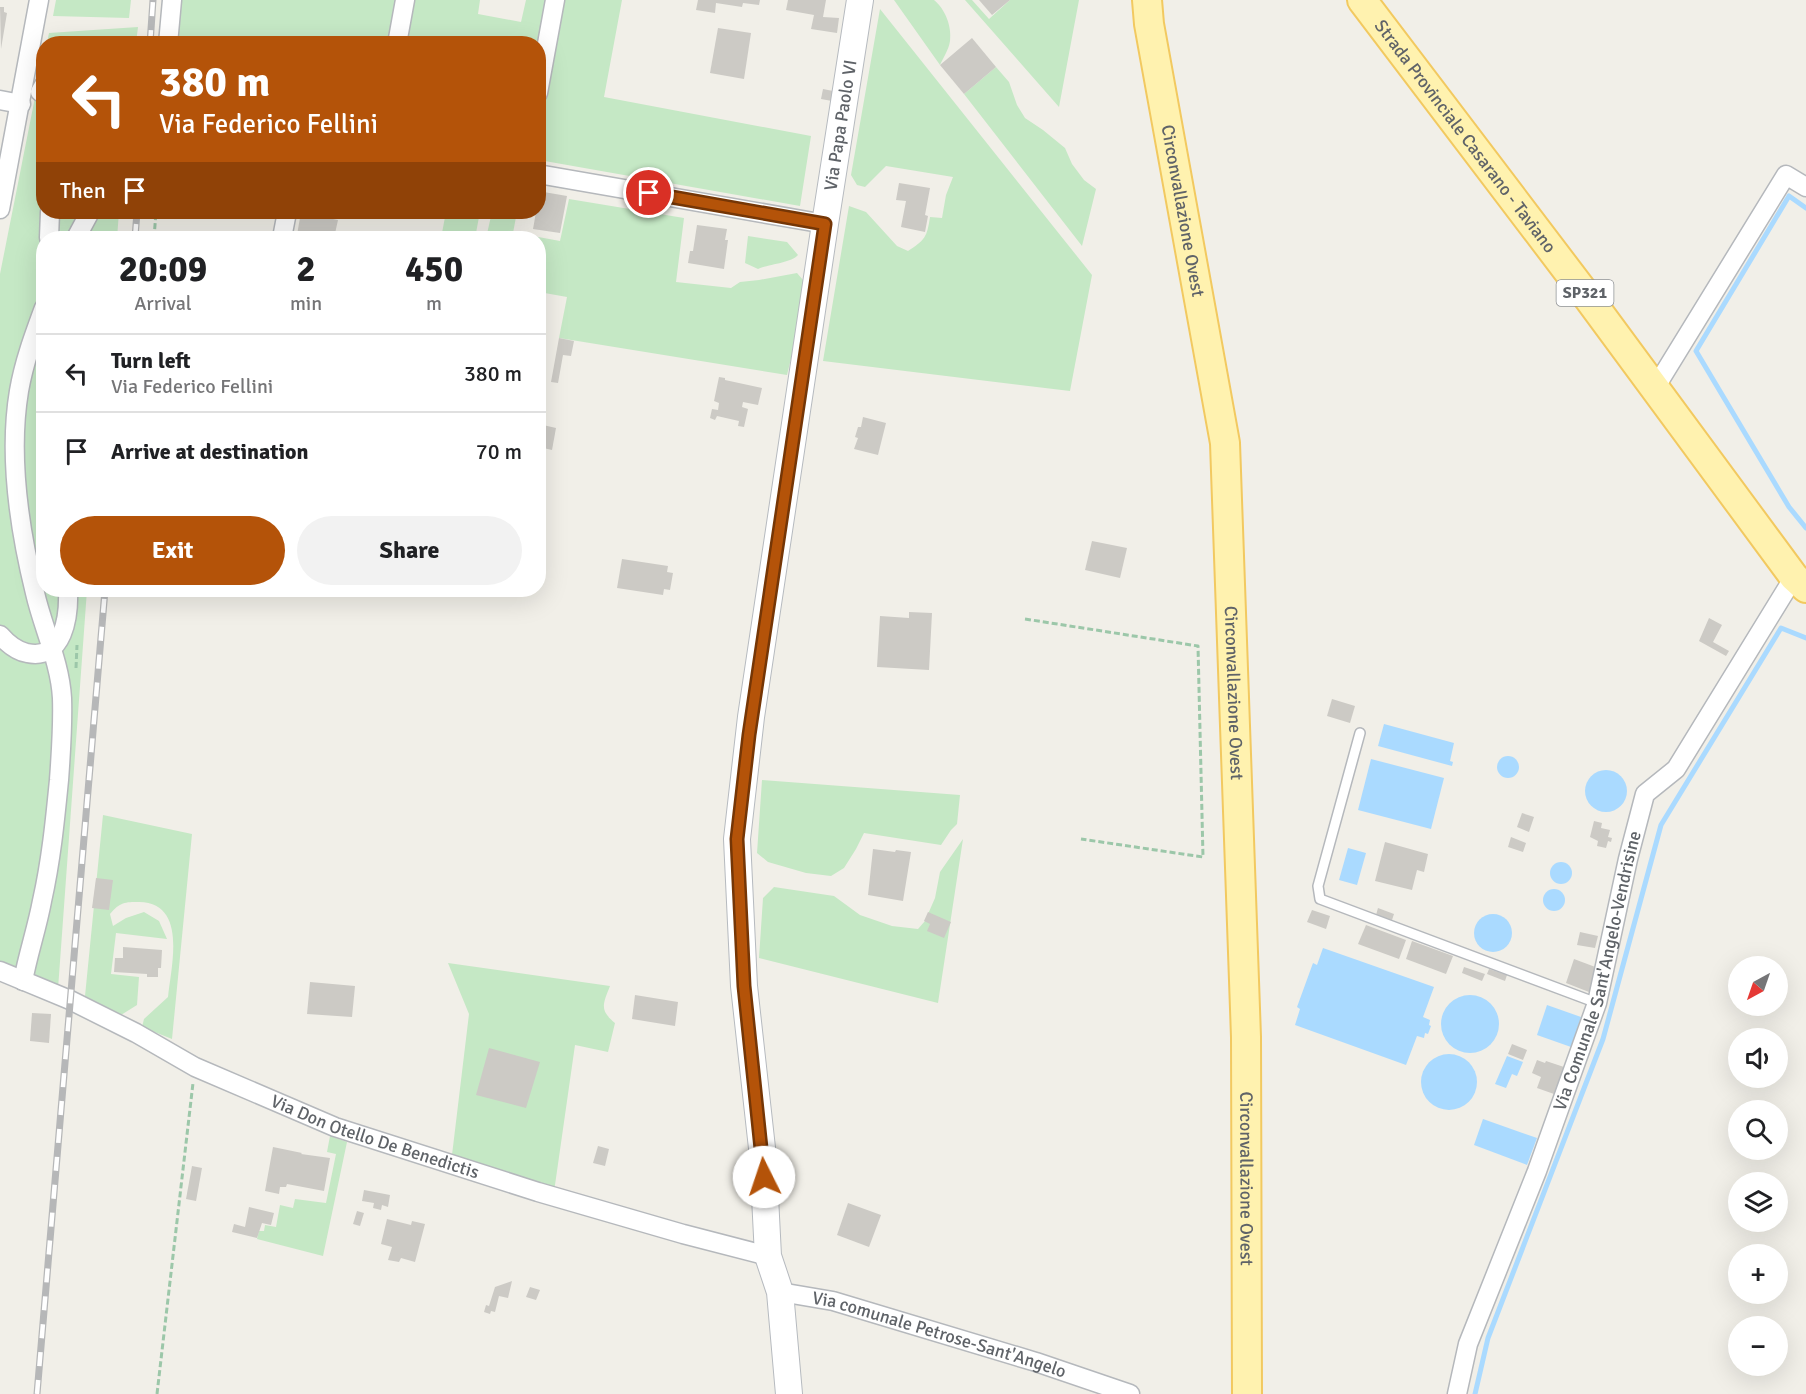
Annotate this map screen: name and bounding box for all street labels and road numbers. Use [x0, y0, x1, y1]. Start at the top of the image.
street label: Strada Provinciale Casarano - Taviano [1370, 15, 1561, 257]
street label: Via Papa Paolo VI [819, 58, 862, 192]
street label: Circonvallazione Ovest [1157, 123, 1209, 299]
road number: SP321 [1556, 280, 1614, 306]
street label: Circonvallazione Ovest [1220, 605, 1248, 780]
street label: Via Comunale Sant'Angelo-Vendrisine [1548, 828, 1646, 1114]
street label: Via Don Otello De Benedictis [268, 1090, 482, 1183]
street label: Circonvallazione Ovest [1235, 1091, 1258, 1266]
street label: Via comunale Petrose-Sant'Angelo [811, 1287, 1069, 1383]

